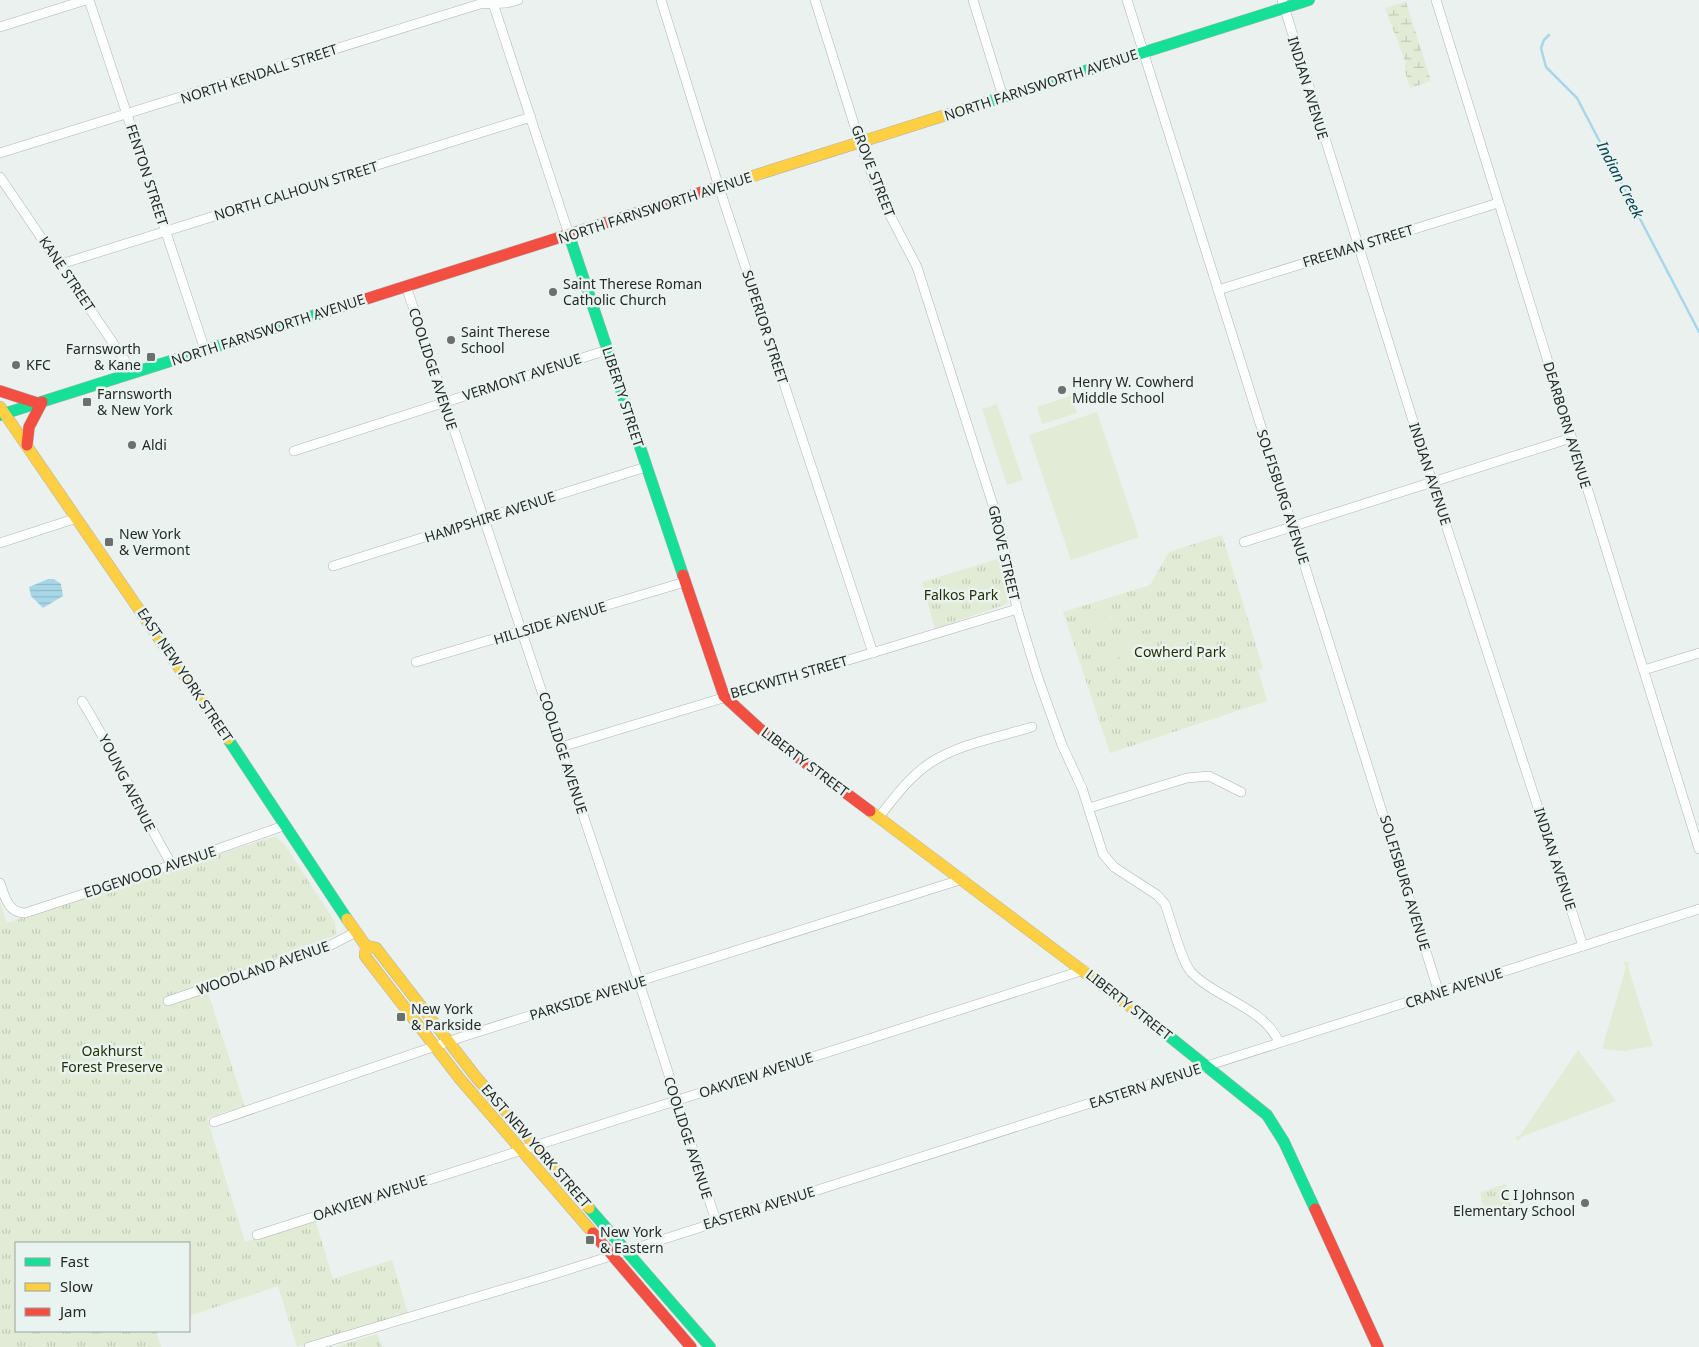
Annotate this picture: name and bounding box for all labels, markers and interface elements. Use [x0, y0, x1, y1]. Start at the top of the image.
street label: INDIAN AVENUE [1284, 34, 1333, 142]
street label: NORTH KENDALL STREET [178, 39, 340, 108]
street label: NORTH FARNSWORTH AVENUE [942, 44, 1140, 125]
street label: FENTON STREET [122, 122, 173, 228]
street label: GROVE STREET [847, 122, 900, 220]
water label: Indian Creek [1592, 137, 1649, 222]
street label: NORTH CALHOUN STREET [212, 156, 380, 225]
street label: NORTH FARNSWORTH AVENUE [556, 167, 754, 248]
street label: FREEMAN STREET [1300, 220, 1416, 271]
street label: KANE STREET [35, 232, 100, 315]
street label: SUPERIOR STREET [738, 268, 793, 386]
place label: Saint Therese Roman Catholic Church [563, 274, 702, 309]
marker: Saint Therese Roman Catholic Church [547, 286, 559, 298]
street label: NORTH FARNSWORTH AVENUE [169, 289, 367, 370]
street label: COOLIDGE AVENUE [405, 305, 462, 432]
place label: Saint Therese School [461, 322, 550, 357]
marker: Saint Therese School [445, 334, 457, 346]
place label: Farnsworth & Kane [66, 339, 141, 374]
street label: LIBERTY STREET [598, 344, 649, 450]
street label: VERMONT AVENUE [460, 348, 584, 405]
marker: Farnsworth & Kane [145, 351, 157, 363]
place label: KFC [26, 355, 51, 374]
marker: KFC [10, 359, 22, 371]
street label: DEARBORN AVENUE [1539, 359, 1596, 491]
place label: Henry W. Cowherd Middle School [1072, 372, 1194, 407]
place label: Farnsworth & New York [97, 384, 173, 419]
marker: Henry W. Cowherd Middle School [1056, 384, 1068, 396]
marker: Farnsworth & New York [81, 396, 93, 408]
street label: INDIAN AVENUE [1405, 420, 1456, 528]
street label: SOLFISBURG AVENUE [1253, 427, 1314, 567]
place label: Aldi [142, 435, 167, 454]
marker: Aldi [126, 439, 138, 451]
street label: HAMPSHIRE AVENUE [422, 486, 558, 547]
street label: GROVE STREET [984, 503, 1025, 603]
place label: New York & Vermont [119, 524, 190, 559]
marker: New York & Vermont [103, 536, 115, 548]
park label: Falkos Park [924, 585, 999, 604]
street label: HILLSIDE AVENUE [491, 596, 609, 649]
street label: EAST NEW YORK STREET [133, 604, 238, 746]
park label: Cowherd Park [1134, 642, 1226, 661]
street label: BECKWITH STREET [728, 651, 850, 702]
street label: COOLIDGE AVENUE [535, 689, 592, 816]
street label: LIBERTY STREET [758, 723, 853, 801]
street label: YOUNG AVENUE [95, 731, 160, 835]
street label: INDIAN AVENUE [1530, 805, 1581, 913]
street label: SOLFISBURG AVENUE [1376, 813, 1435, 953]
street label: EDGEWOOD AVENUE [81, 841, 218, 902]
street label: WOODLAND AVENUE [194, 936, 332, 999]
street label: CRANE AVENUE [1403, 963, 1505, 1012]
street label: LIBERTY STREET [1082, 965, 1177, 1044]
street label: PARKSIDE AVENUE [527, 971, 649, 1024]
place label: New York & Parkside [411, 999, 481, 1034]
marker: New York & Parkside [395, 1011, 407, 1023]
park label: Oakhurst Forest Preserve [61, 1041, 163, 1076]
street label: OAKVIEW AVENUE [696, 1047, 815, 1102]
street label: EASTERN AVENUE [1087, 1059, 1203, 1113]
street label: COOLIDGE AVENUE [660, 1074, 717, 1201]
street label: EAST NEW YORK STREET [477, 1080, 596, 1212]
street label: OAKVIEW AVENUE [310, 1170, 429, 1225]
street label: EASTERN AVENUE [701, 1181, 817, 1234]
place label: C I Johnson Elementary School [1453, 1185, 1575, 1220]
marker: C I Johnson Elementary School [1579, 1197, 1591, 1209]
place label: New York & Eastern [600, 1222, 664, 1257]
marker: New York & Eastern [584, 1234, 596, 1246]
legend [15, 1242, 190, 1332]
text: Fast [60, 1251, 89, 1271]
text: Slow [60, 1276, 93, 1296]
text: Jam [58, 1301, 87, 1321]

